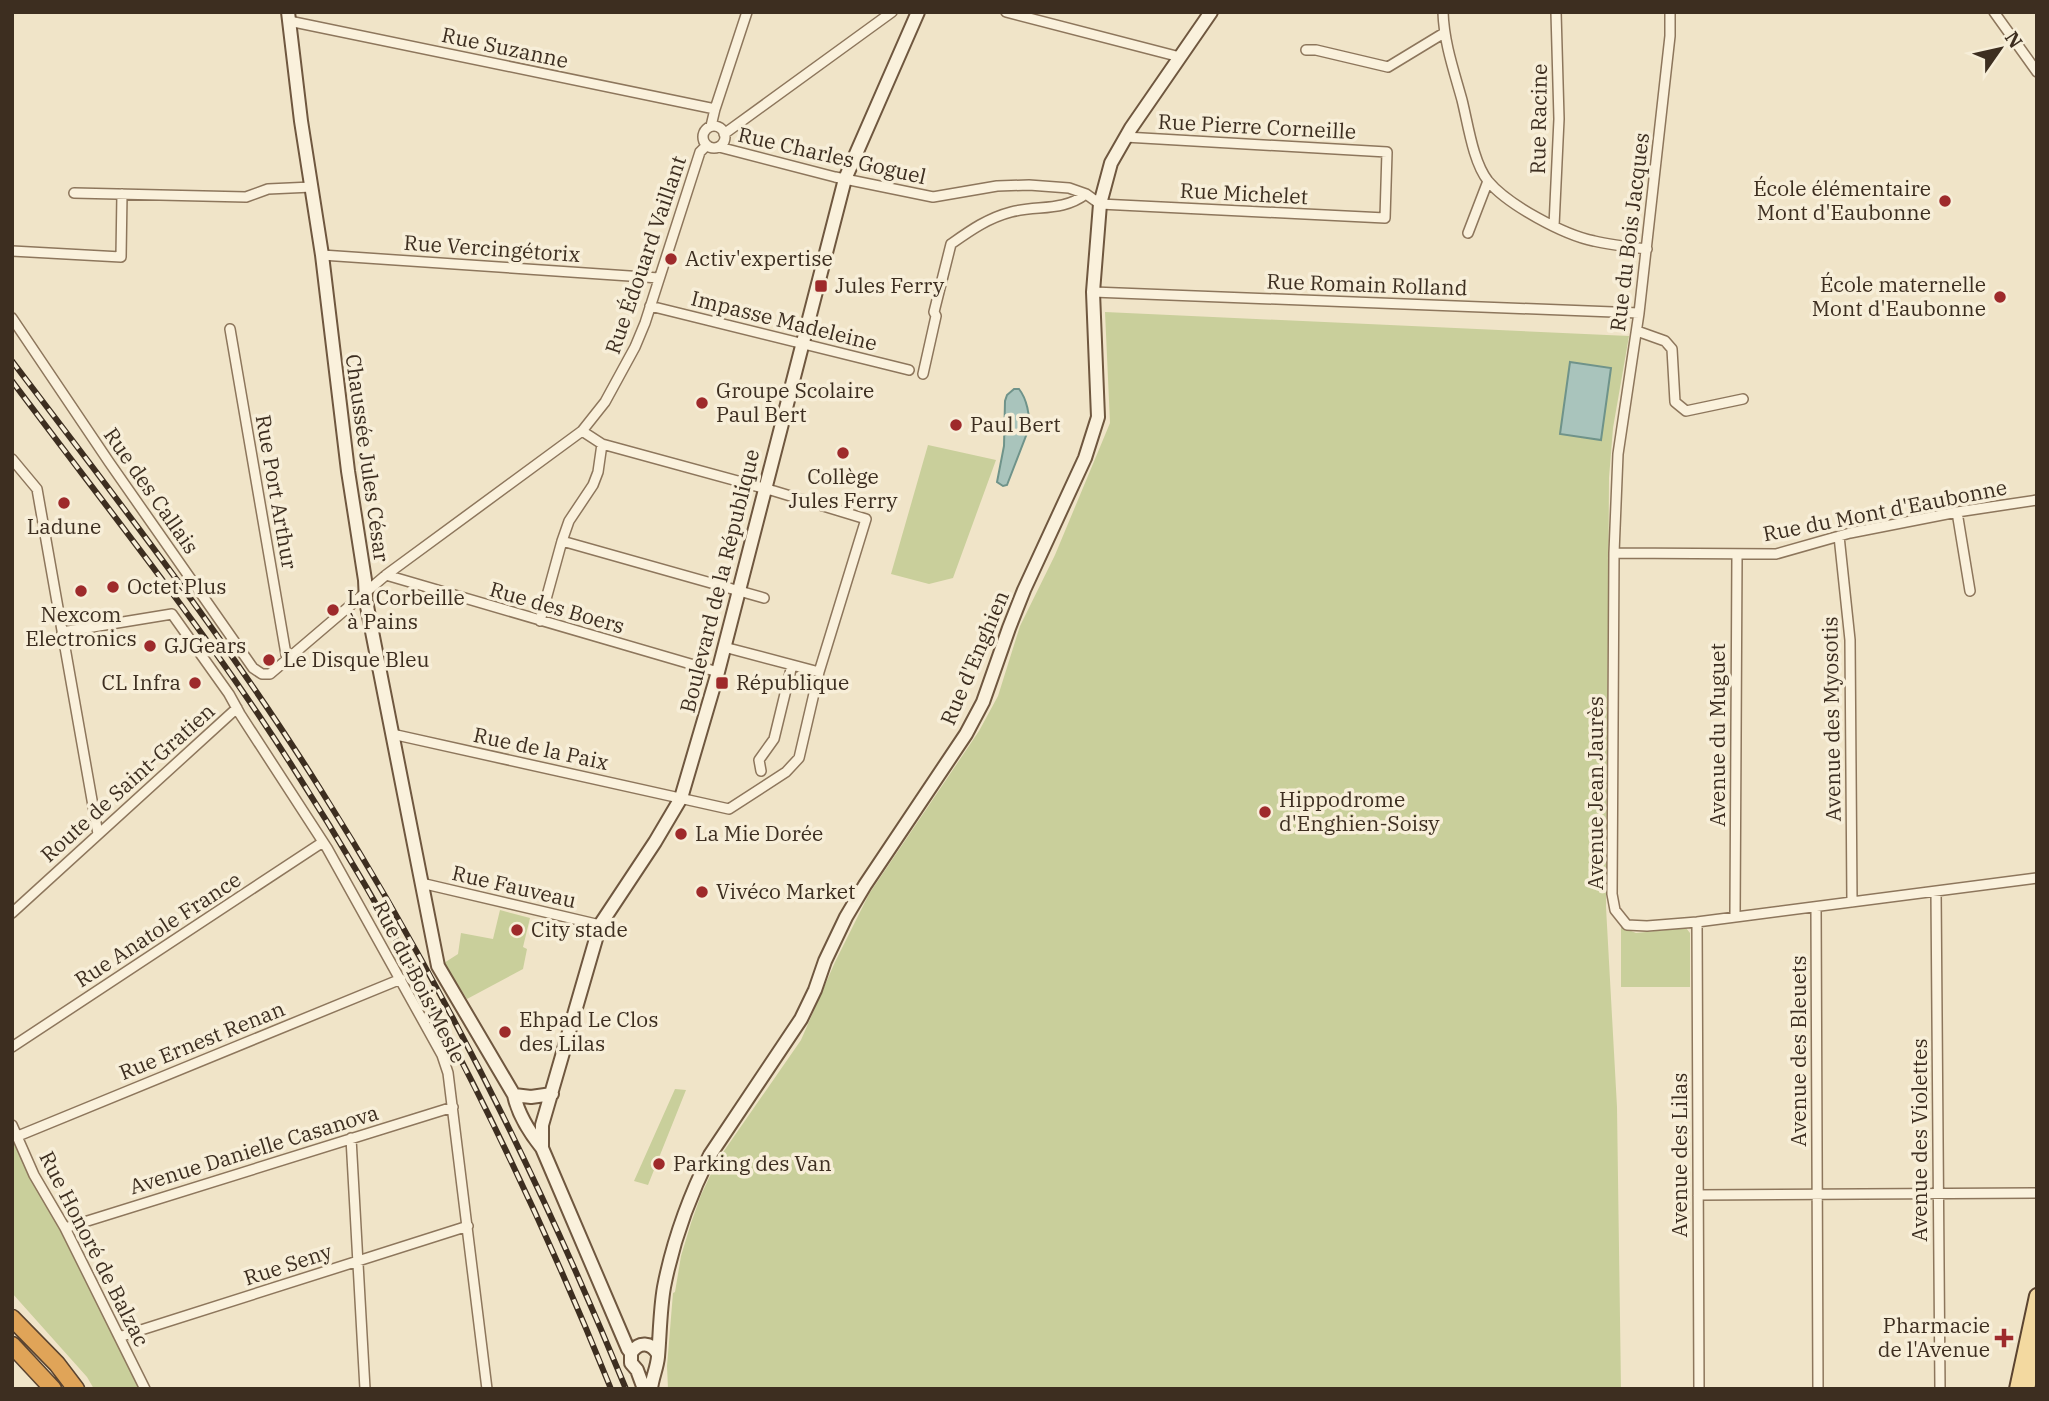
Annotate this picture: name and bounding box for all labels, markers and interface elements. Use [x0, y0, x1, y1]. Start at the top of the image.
north arrow [1965, 14, 2035, 84]
street label: Rue Suzanne [439, 20, 571, 74]
text: N [2000, 27, 2028, 52]
street label: Rue Racine [1523, 63, 1553, 175]
street label: Rue Pierre Corneille [1157, 107, 1357, 145]
street label: Rue Charles Goguel [735, 120, 929, 190]
street label: Rue du Bois Jacques [1603, 131, 1655, 333]
street label: Rue Édouard Vaillant [598, 152, 692, 358]
place label: École élémentaire Mont d'Eaubonne [1753, 174, 1931, 226]
street label: Rue Michelet [1179, 176, 1309, 210]
marker: École élémentaire Mont d'Eaubonne [1937, 193, 1953, 209]
street label: Rue Vercingétorix [403, 228, 581, 268]
place label: Activ'expertise [685, 244, 833, 272]
marker: Activ'expertise [663, 251, 679, 267]
street label: Rue Romain Rolland [1266, 267, 1468, 302]
place label: École maternelle Mont d'Eaubonne [1812, 270, 1986, 322]
place label: Jules Ferry [835, 271, 945, 299]
marker: Jules Ferry [813, 278, 829, 294]
street label: Impasse Madeleine [688, 283, 880, 357]
marker: École maternelle Mont d'Eaubonne [1992, 289, 2008, 305]
street label: Chaussée Jules César [340, 352, 397, 564]
place label: Groupe Scolaire Paul Bert [716, 376, 874, 428]
marker: Groupe Scolaire Paul Bert [694, 395, 710, 411]
place label: Paul Bert [970, 410, 1061, 438]
street label: Rue Port Arthur [250, 412, 304, 572]
marker: Paul Bert [948, 417, 964, 433]
street label: Rue des Callais [98, 422, 206, 559]
marker: Collège Jules Ferry [835, 445, 851, 461]
street label: Boulevard de la République [673, 446, 765, 715]
place label: Collège Jules Ferry [788, 462, 898, 514]
street label: Rue du Mont d'Eaubonne [1760, 473, 2009, 547]
marker: Ladune [56, 495, 72, 511]
place label: Ladune [27, 512, 101, 540]
place label: Octet Plus [127, 572, 227, 600]
street label: Rue des Boers [487, 574, 628, 640]
marker: Octet Plus [105, 579, 121, 595]
marker: Nexcom Electronics [73, 583, 89, 599]
place label: La Corbeille à Pains [347, 583, 465, 635]
street label: Rue d'Enghien [933, 586, 1015, 729]
place label: Nexcom Electronics [25, 600, 137, 652]
marker: La Corbeille à Pains [325, 602, 341, 618]
street label: Avenue des Myosotis [1815, 616, 1847, 822]
place label: GJGears [164, 631, 246, 659]
marker: GJGears [142, 638, 158, 654]
street label: Avenue du Muguet [1703, 643, 1731, 827]
place label: Le Disque Bleu [283, 645, 430, 673]
marker: Le Disque Bleu [261, 652, 277, 668]
place label: CL Infra [101, 668, 181, 696]
place label: République [736, 668, 849, 696]
marker: CL Infra [187, 675, 203, 691]
marker: République [714, 675, 730, 691]
street label: Avenue Jean Jaurès [1581, 696, 1609, 890]
street label: Route de Saint-Gratien [34, 697, 220, 868]
street label: Rue de la Paix [471, 720, 611, 776]
place label: Hippodrome d'Enghien-Soisy [1279, 785, 1440, 837]
marker: Hippodrome d'Enghien-Soisy [1257, 804, 1273, 820]
place label: La Mie Dorée [695, 819, 823, 847]
marker: La Mie Dorée [673, 826, 689, 842]
street label: Rue Fauveau [449, 858, 579, 914]
street label: Rue Anatole France [69, 865, 246, 993]
place label: Vivéco Market [716, 877, 855, 905]
marker: Vivéco Market [694, 884, 710, 900]
street label: Rue du Bois Mesle [367, 896, 473, 1068]
place label: City stade [531, 915, 628, 943]
marker: City stade [509, 922, 525, 938]
street label: Avenue des Bleuets [1784, 955, 1812, 1147]
street label: Rue Ernest Renan [115, 994, 289, 1086]
place label: Ehpad Le Clos des Lilas [519, 1005, 658, 1057]
marker: Ehpad Le Clos des Lilas [497, 1024, 513, 1040]
street label: Avenue des Violettes [1905, 1038, 1933, 1242]
street label: Avenue des Lilas [1665, 1073, 1693, 1237]
street label: Avenue Danielle Casanova [126, 1098, 382, 1200]
street label: Rue Honoré de Balzac [33, 1146, 156, 1351]
place label: Parking des Van [673, 1149, 832, 1177]
marker: Parking des Van [651, 1156, 667, 1172]
street label: Rue Seny [240, 1236, 336, 1291]
place label: Pharmacie de l'Avenue [1878, 1311, 1990, 1363]
marker: Pharmacie de l'Avenue [1996, 1330, 2012, 1346]

